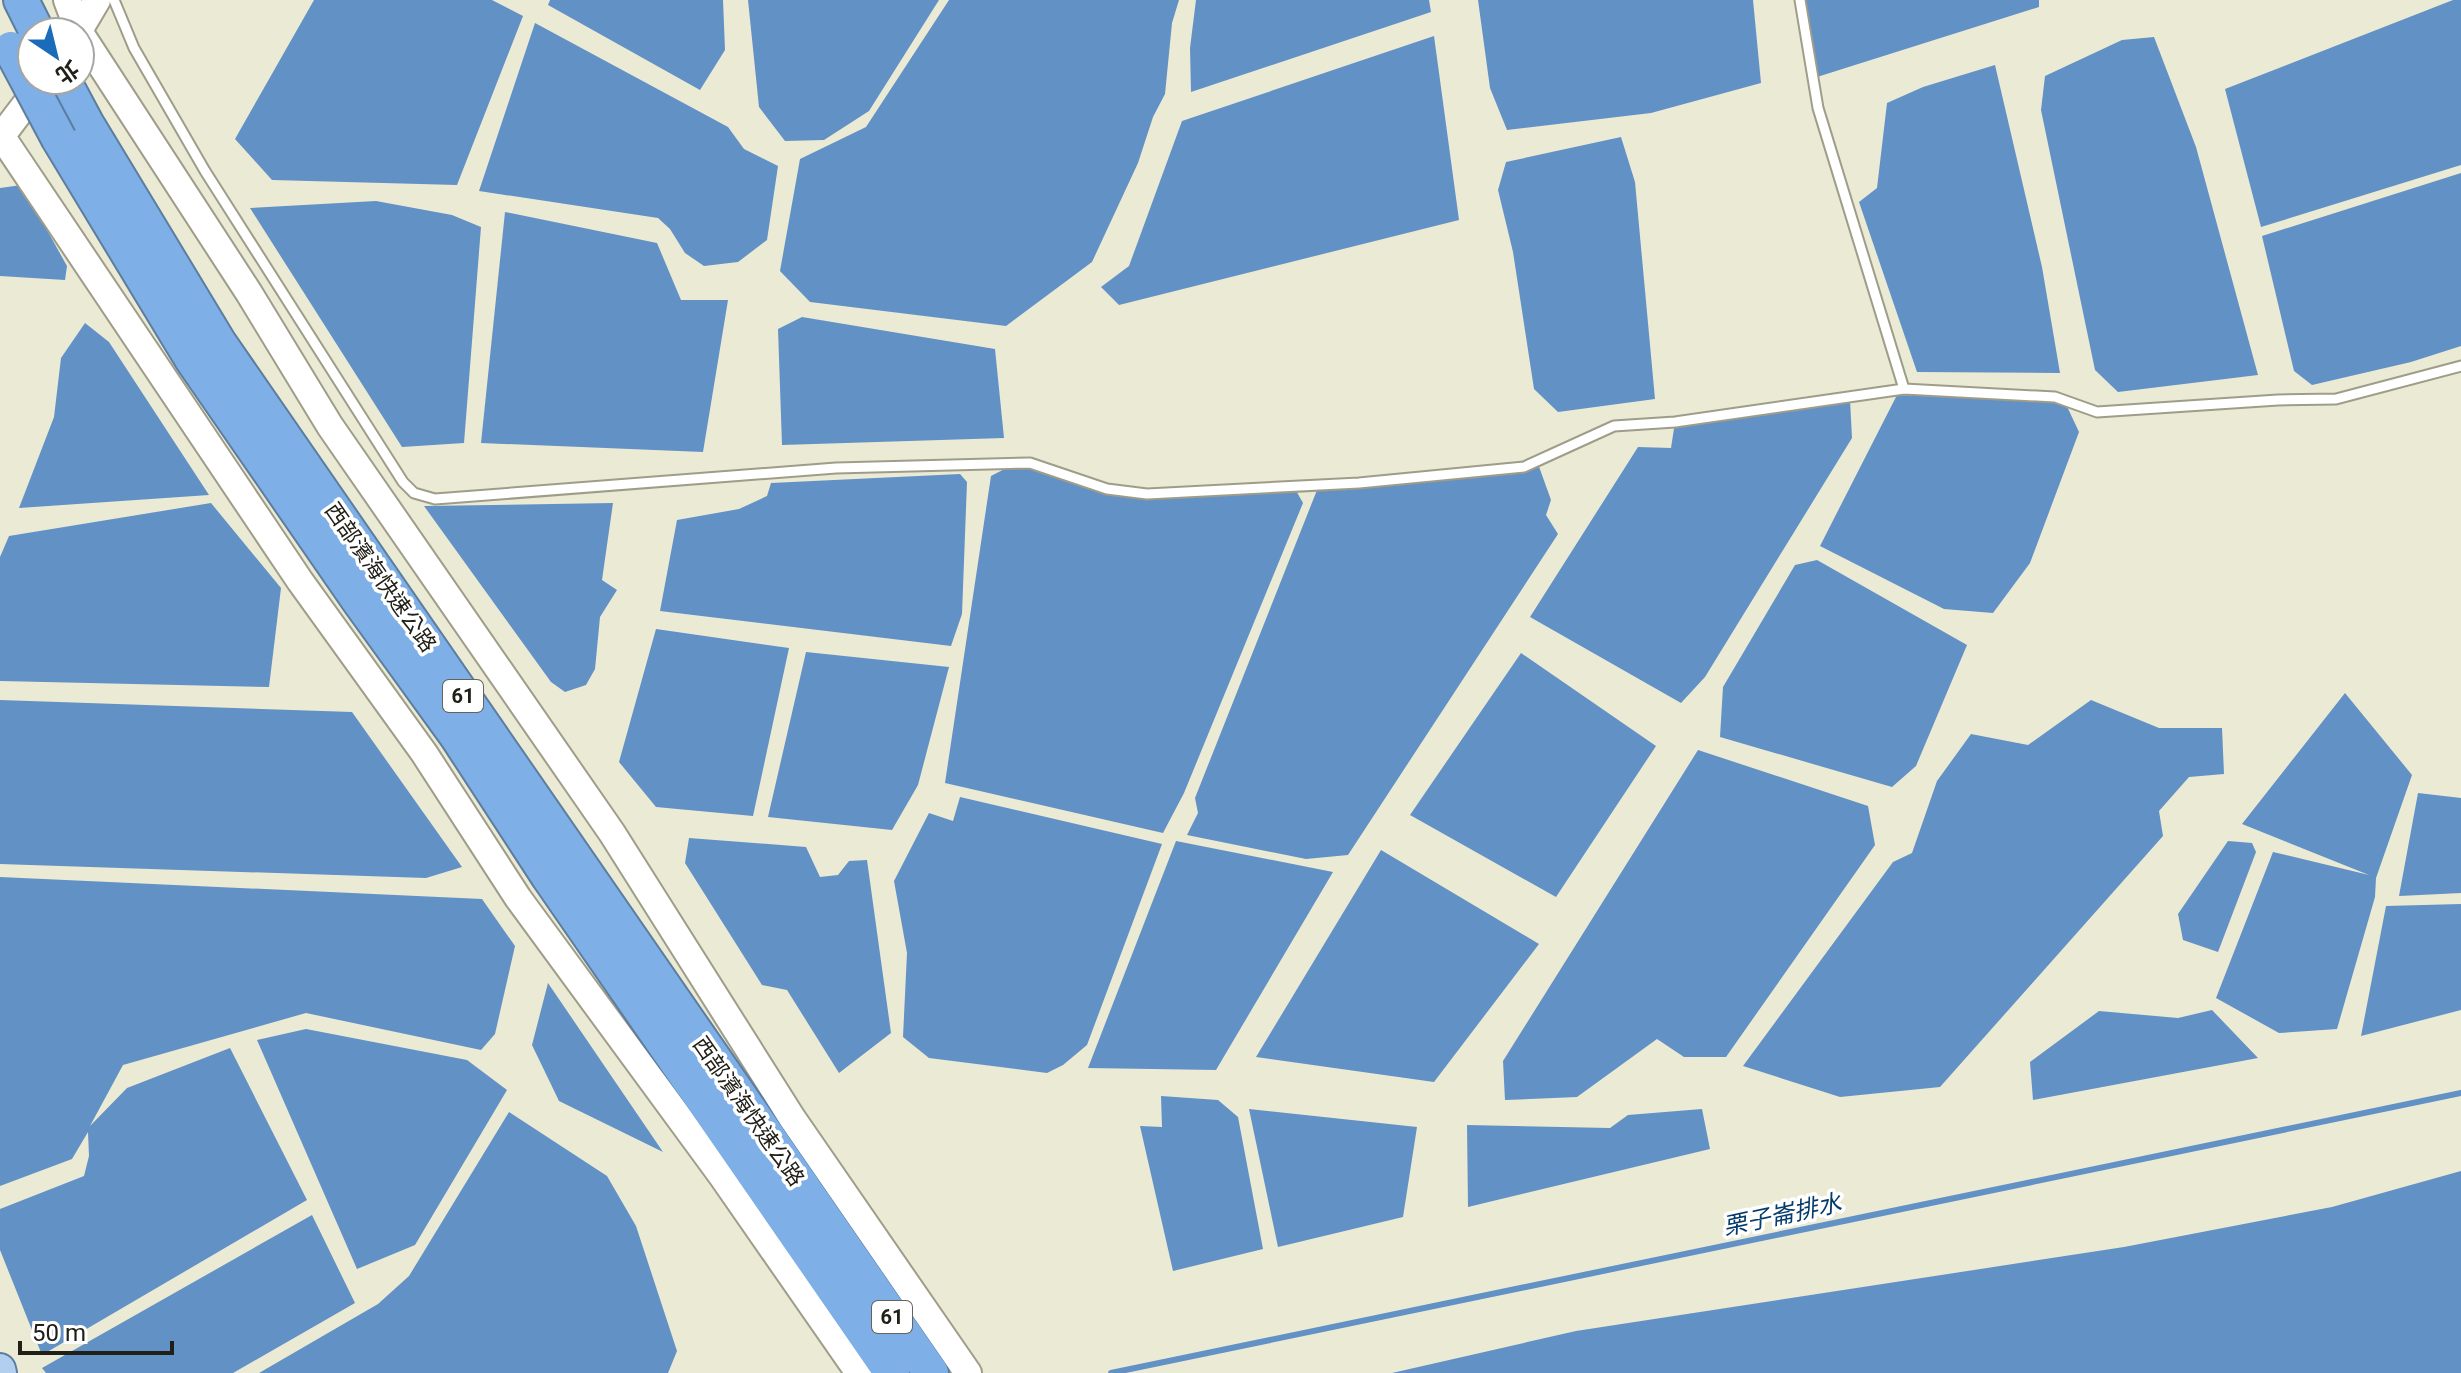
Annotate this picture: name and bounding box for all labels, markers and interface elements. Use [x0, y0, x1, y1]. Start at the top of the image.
north arrow [16, 16, 96, 96]
text: 北 [51, 55, 83, 89]
street label: 西部濱海快速公路 [320, 498, 441, 657]
road number: 61 [443, 680, 483, 712]
street label: 西部濱海快速公路 [688, 1032, 809, 1191]
water label: 栗子崙排水 [1720, 1189, 1845, 1241]
road number: 61 [872, 1301, 912, 1333]
scale bar [20, 1305, 172, 1355]
text: 50 m [32, 1319, 86, 1347]

